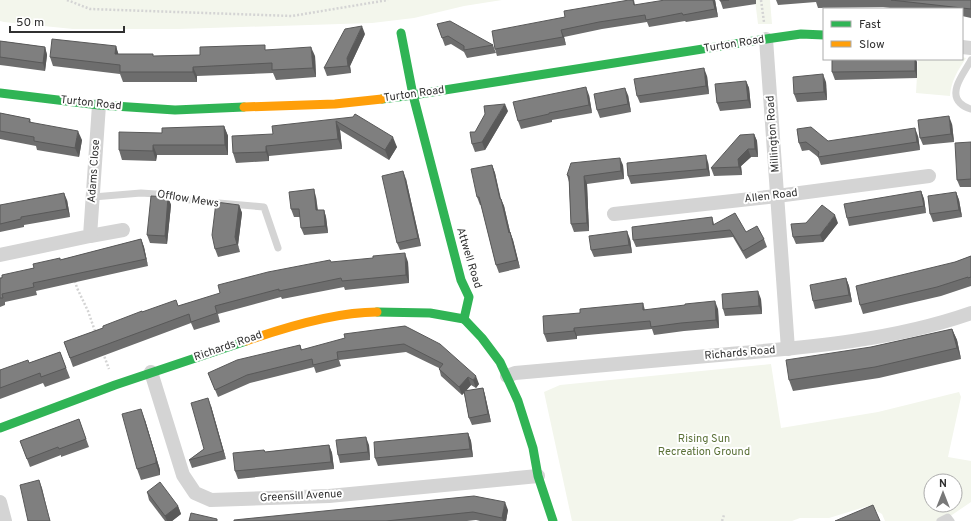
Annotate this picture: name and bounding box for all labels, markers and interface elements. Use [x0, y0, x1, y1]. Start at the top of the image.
scale bar [10, 8, 124, 34]
legend [823, 8, 963, 60]
text: 50 m [16, 15, 44, 31]
text: Fast [859, 17, 881, 33]
street label: Turton Road [703, 32, 765, 56]
text: Slow [859, 37, 885, 53]
street label: Turton Road [383, 83, 445, 105]
street label: Turton Road [60, 93, 122, 113]
street label: Millington Road [763, 95, 783, 173]
street label: Adams Close [85, 139, 103, 203]
street label: Allen Road [744, 186, 798, 206]
street label: Offlow Mews [156, 187, 220, 211]
street label: Attwell Road [453, 226, 485, 290]
street label: Richards Road [192, 328, 264, 364]
street label: Richards Road [704, 343, 776, 363]
park label: Rising Sun Recreation Ground [658, 432, 750, 459]
north arrow [923, 473, 963, 513]
text: N [939, 477, 947, 491]
street label: Greensill Avenue [259, 487, 343, 505]

